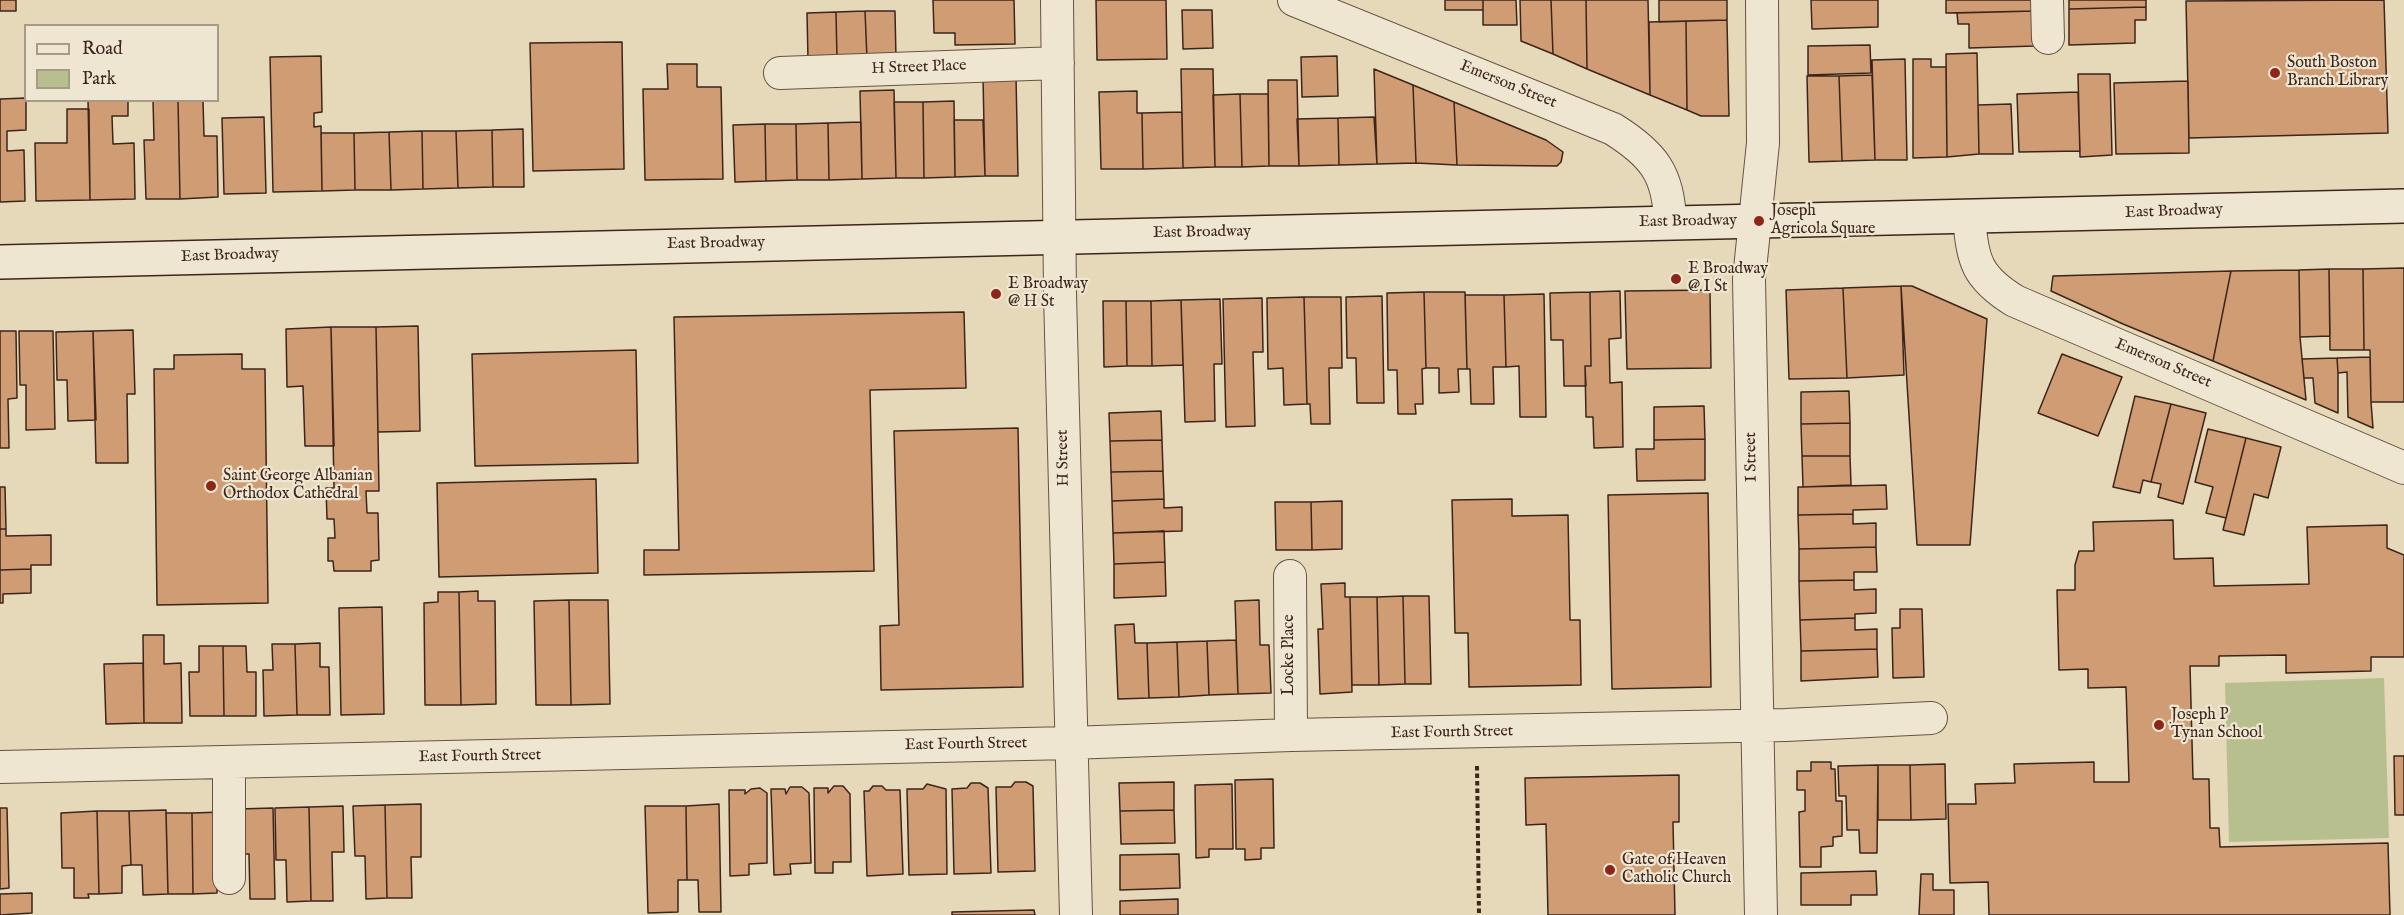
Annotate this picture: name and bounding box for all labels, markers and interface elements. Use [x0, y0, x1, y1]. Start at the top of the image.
legend [24, 24, 219, 102]
text: Road [82, 38, 123, 61]
place label: South Boston Branch Library [2287, 54, 2388, 92]
street label: H Street Place [871, 57, 967, 79]
street label: Emerson Street [1457, 57, 1559, 113]
marker: South Boston Branch Library [2268, 66, 2282, 80]
text: Park [82, 68, 116, 91]
street label: East Broadway [2125, 201, 2223, 223]
place label: Joseph Agricola Square [1771, 202, 1875, 240]
street label: East Broadway [1639, 212, 1737, 232]
marker: Joseph Agricola Square [1752, 214, 1766, 228]
street label: East Broadway [1153, 223, 1251, 243]
street label: East Broadway [667, 234, 765, 254]
street label: East Broadway [181, 245, 279, 267]
place label: E Broadway @ I St [1688, 260, 1768, 298]
marker: E Broadway @ I St [1669, 272, 1683, 286]
place label: E Broadway @ H St [1008, 275, 1088, 313]
marker: E Broadway @ H St [989, 287, 1003, 301]
street label: Emerson Street [2112, 335, 2214, 393]
street label: H Street [1054, 429, 1074, 487]
street label: I Street [1742, 432, 1762, 482]
place label: Saint George Albanian Orthodox Cathedral [223, 467, 373, 505]
marker: Saint George Albanian Orthodox Cathedral [204, 479, 218, 493]
street label: Locke Place [1280, 614, 1300, 696]
place label: Joseph P Tynan School [2171, 706, 2262, 744]
marker: Joseph P Tynan School [2152, 718, 2166, 732]
street label: East Fourth Street [1391, 722, 1513, 744]
street label: East Fourth Street [905, 734, 1027, 756]
street label: East Fourth Street [419, 746, 541, 768]
place label: Gate of Heaven Catholic Church [1622, 851, 1731, 889]
marker: Gate of Heaven Catholic Church [1603, 863, 1617, 877]

